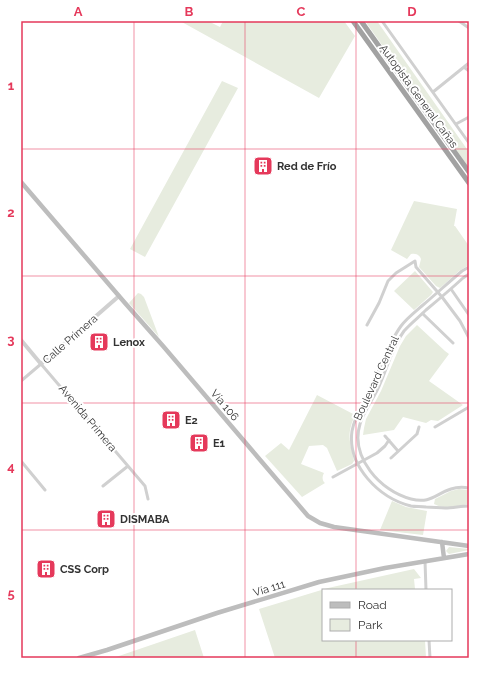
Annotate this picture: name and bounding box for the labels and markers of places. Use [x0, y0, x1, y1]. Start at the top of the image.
building icon: Red de Frío [252, 155, 274, 177]
place label: Red de Frío [277, 160, 337, 173]
building icon: Lenox [88, 331, 110, 353]
place label: Lenox [113, 336, 145, 349]
building icon: E2 [160, 409, 182, 431]
place label: E2 [185, 414, 198, 427]
building icon: E1 [188, 432, 210, 454]
place label: E1 [213, 437, 226, 450]
building icon: DISMABA [95, 508, 117, 530]
place label: DISMABA [120, 513, 170, 526]
building icon: CSS Corp [35, 558, 57, 580]
place label: CSS Corp [60, 563, 109, 576]

